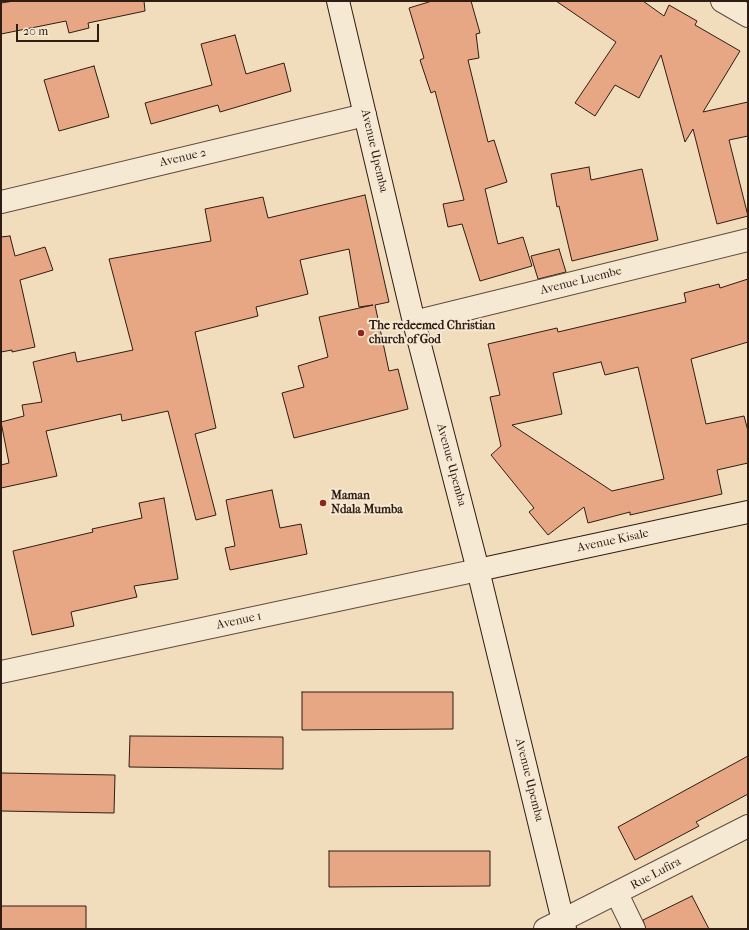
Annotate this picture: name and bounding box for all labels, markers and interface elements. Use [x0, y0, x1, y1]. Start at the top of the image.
scale bar [18, 16, 101, 42]
text: 20 m [23, 24, 48, 38]
street label: Avenue Upemba [357, 108, 391, 194]
street label: Avenue 2 [158, 146, 208, 170]
street label: Avenue Luembe [539, 264, 623, 298]
place label: The redeemed Christian church of God [369, 319, 495, 347]
marker: The redeemed Christian church of God [356, 328, 366, 338]
street label: Avenue Upemba [433, 422, 469, 508]
place label: Maman Ndala Mumba [331, 489, 403, 517]
marker: Maman Ndala Mumba [318, 498, 328, 508]
street label: Avenue Kisale [576, 526, 650, 556]
street label: Avenue 1 [215, 609, 263, 633]
street label: Avenue Upemba [512, 737, 546, 823]
street label: Rue Lufira [628, 855, 684, 893]

